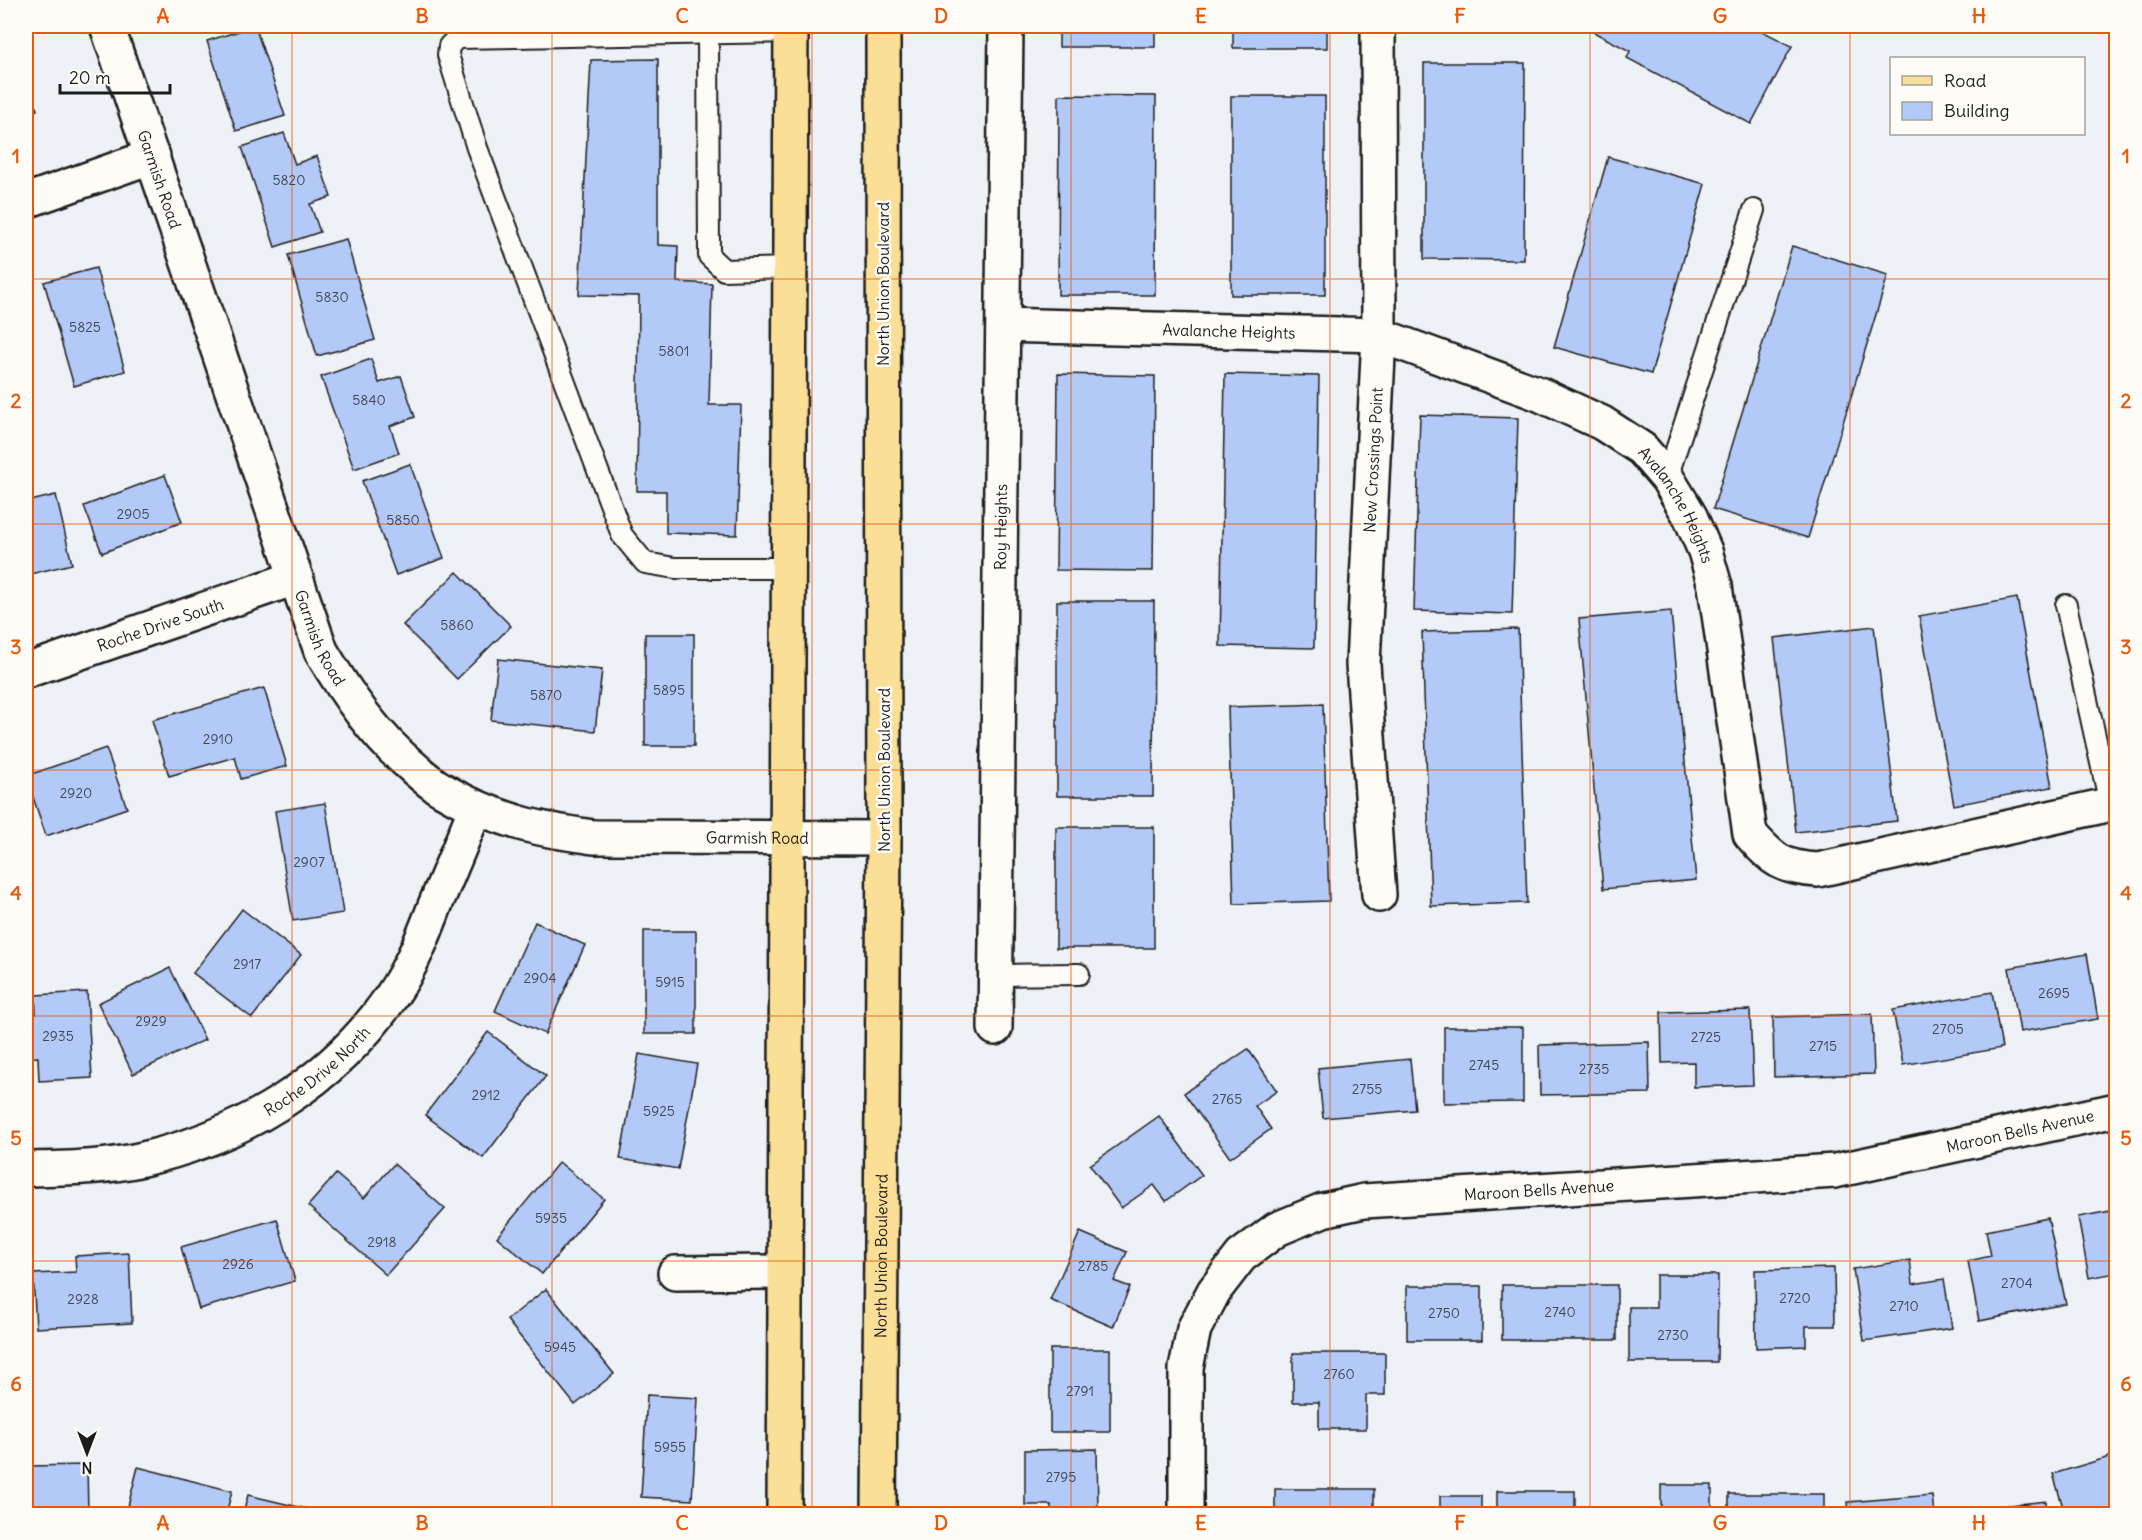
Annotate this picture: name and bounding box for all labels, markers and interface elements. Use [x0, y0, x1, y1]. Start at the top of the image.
text: A [157, 3, 170, 28]
text: B [415, 3, 429, 28]
text: C [675, 3, 689, 28]
text: D [934, 3, 948, 28]
text: E [1195, 3, 1207, 28]
text: F [1454, 3, 1466, 28]
text: G [1713, 3, 1727, 28]
text: H [1972, 3, 1986, 28]
scale bar [60, 57, 170, 95]
legend [1890, 57, 2085, 135]
text: 20 m [69, 66, 111, 89]
text: Road [1944, 69, 1987, 92]
text: Building [1944, 99, 2009, 122]
street label: Garmish Road [133, 127, 186, 231]
text: 1 [12, 143, 20, 168]
text: 1 [2122, 143, 2130, 168]
house number: 5820 [273, 171, 306, 189]
street label: North Union Boulevard [873, 202, 893, 366]
house number: 5830 [315, 288, 349, 306]
house number: 5825 [69, 318, 101, 336]
street label: Avalanche Heights [1162, 319, 1296, 343]
house number: 5801 [659, 342, 689, 360]
street label: New Crossings Point [1359, 386, 1387, 533]
text: 2 [11, 388, 22, 413]
text: 2 [2121, 388, 2132, 413]
house number: 5840 [352, 391, 386, 409]
street label: Avalanche Heights [1634, 442, 1718, 565]
street label: Roy Heights [990, 484, 1011, 570]
house number: 2905 [117, 505, 149, 523]
house number: 5850 [386, 511, 420, 529]
street label: Garmish Road [291, 587, 350, 689]
street label: Roche Drive South [94, 594, 226, 656]
house number: 5860 [440, 616, 474, 634]
text: 3 [10, 634, 22, 659]
text: 3 [2120, 634, 2132, 659]
house number: 5895 [653, 681, 685, 699]
house number: 5870 [530, 686, 562, 704]
street label: North Union Boulevard [874, 688, 894, 852]
house number: 2910 [203, 730, 233, 748]
house number: 2920 [60, 784, 92, 802]
street label: Garmish Road [706, 827, 809, 848]
house number: 2907 [293, 853, 325, 871]
text: 4 [10, 880, 22, 905]
text: 4 [2120, 880, 2132, 905]
house number: 2917 [233, 955, 261, 973]
house number: 2904 [523, 969, 557, 987]
house number: 5915 [655, 973, 685, 991]
house number: 2695 [2038, 984, 2070, 1002]
house number: 2929 [135, 1012, 167, 1030]
house number: 2705 [1932, 1020, 1964, 1038]
street label: Roche Drive North [260, 1022, 374, 1120]
house number: 2935 [42, 1027, 74, 1045]
house number: 2725 [1691, 1028, 1721, 1046]
house number: 2715 [1809, 1037, 1837, 1055]
house number: 2745 [1469, 1056, 1499, 1074]
house number: 2735 [1579, 1060, 1609, 1078]
house number: 2755 [1352, 1080, 1382, 1098]
house number: 2912 [472, 1086, 501, 1104]
house number: 2765 [1212, 1090, 1242, 1108]
house number: 5925 [643, 1102, 675, 1120]
street label: Maroon Bells Avenue [1944, 1105, 2096, 1157]
text: 5 [10, 1125, 22, 1150]
text: 5 [2120, 1125, 2132, 1150]
street label: North Union Boulevard [870, 1174, 892, 1338]
street label: Maroon Bells Avenue [1463, 1175, 1615, 1205]
house number: 5935 [535, 1209, 567, 1227]
house number: 2918 [367, 1233, 397, 1251]
house number: 2926 [222, 1255, 254, 1273]
house number: 2785 [1078, 1257, 1108, 1275]
house number: 2704 [2001, 1274, 2033, 1292]
house number: 2720 [1779, 1289, 1811, 1307]
house number: 2928 [67, 1290, 99, 1308]
house number: 2710 [1889, 1297, 1919, 1315]
house number: 2740 [1544, 1303, 1576, 1321]
house number: 2750 [1428, 1304, 1460, 1322]
house number: 2730 [1657, 1326, 1689, 1344]
house number: 5945 [544, 1338, 576, 1356]
house number: 2760 [1323, 1365, 1355, 1383]
text: 6 [10, 1371, 22, 1396]
text: 6 [2120, 1371, 2132, 1396]
house number: 2791 [1066, 1382, 1094, 1400]
north arrow [57, 1423, 117, 1483]
house number: 5955 [654, 1438, 686, 1456]
text: N [81, 1458, 93, 1478]
house number: 2795 [1046, 1468, 1076, 1486]
text: A [157, 1510, 170, 1535]
text: B [415, 1510, 429, 1535]
text: C [675, 1510, 689, 1535]
text: D [934, 1510, 948, 1535]
text: E [1195, 1510, 1207, 1535]
text: F [1454, 1510, 1466, 1535]
text: G [1713, 1510, 1727, 1535]
text: H [1972, 1510, 1986, 1535]

